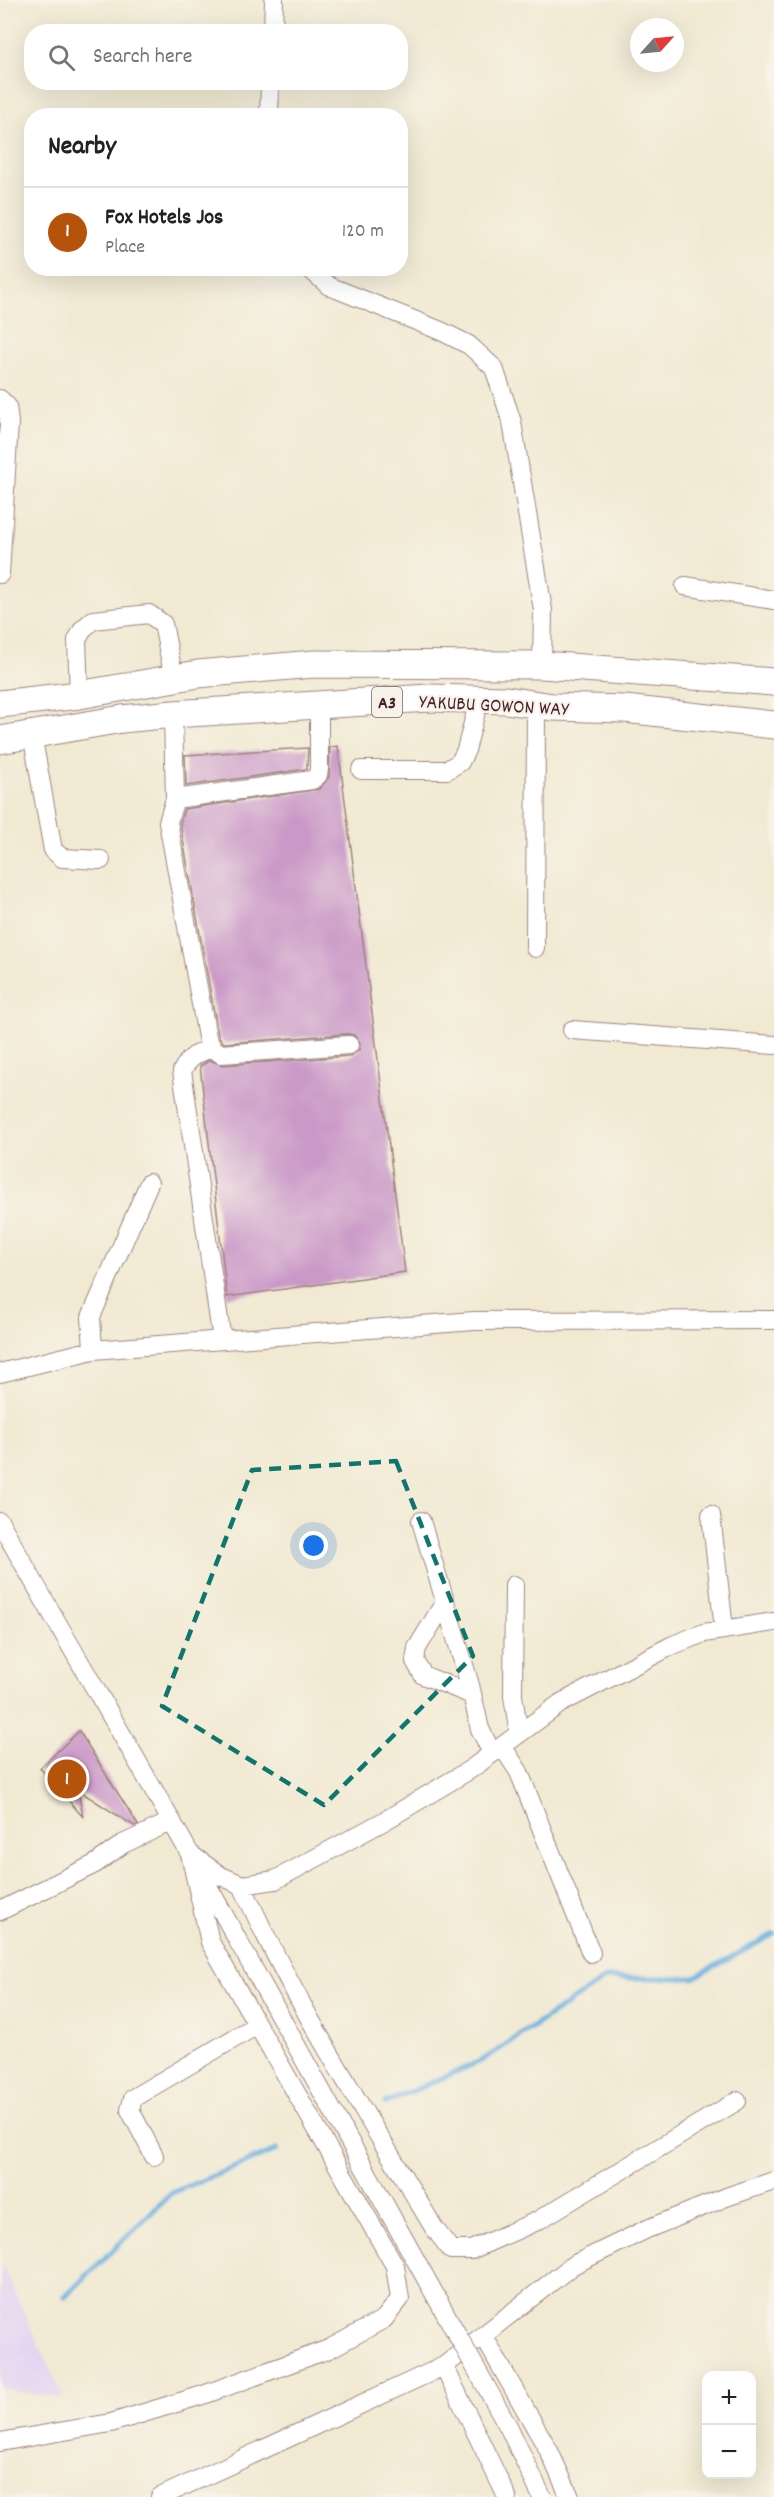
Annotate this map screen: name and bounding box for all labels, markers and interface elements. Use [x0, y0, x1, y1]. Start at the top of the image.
north arrow [630, 18, 684, 72]
search box [24, 24, 408, 90]
icon: search [45, 41, 78, 74]
text: Search here [93, 42, 192, 73]
text: Nearby [48, 129, 116, 166]
text: Fox Hotels Jos [105, 203, 223, 234]
text: 1 [65, 218, 70, 246]
text: 120 m [342, 218, 384, 246]
text: Place [105, 234, 145, 262]
road number: A3 [372, 687, 402, 717]
street label: YAKUBU GOWON WAY [418, 689, 570, 725]
your location [299, 1531, 328, 1560]
pin: 1 [48, 1756, 86, 1802]
map controls [702, 2371, 756, 2479]
button: + [702, 2371, 756, 2425]
button: − [702, 2425, 756, 2479]

